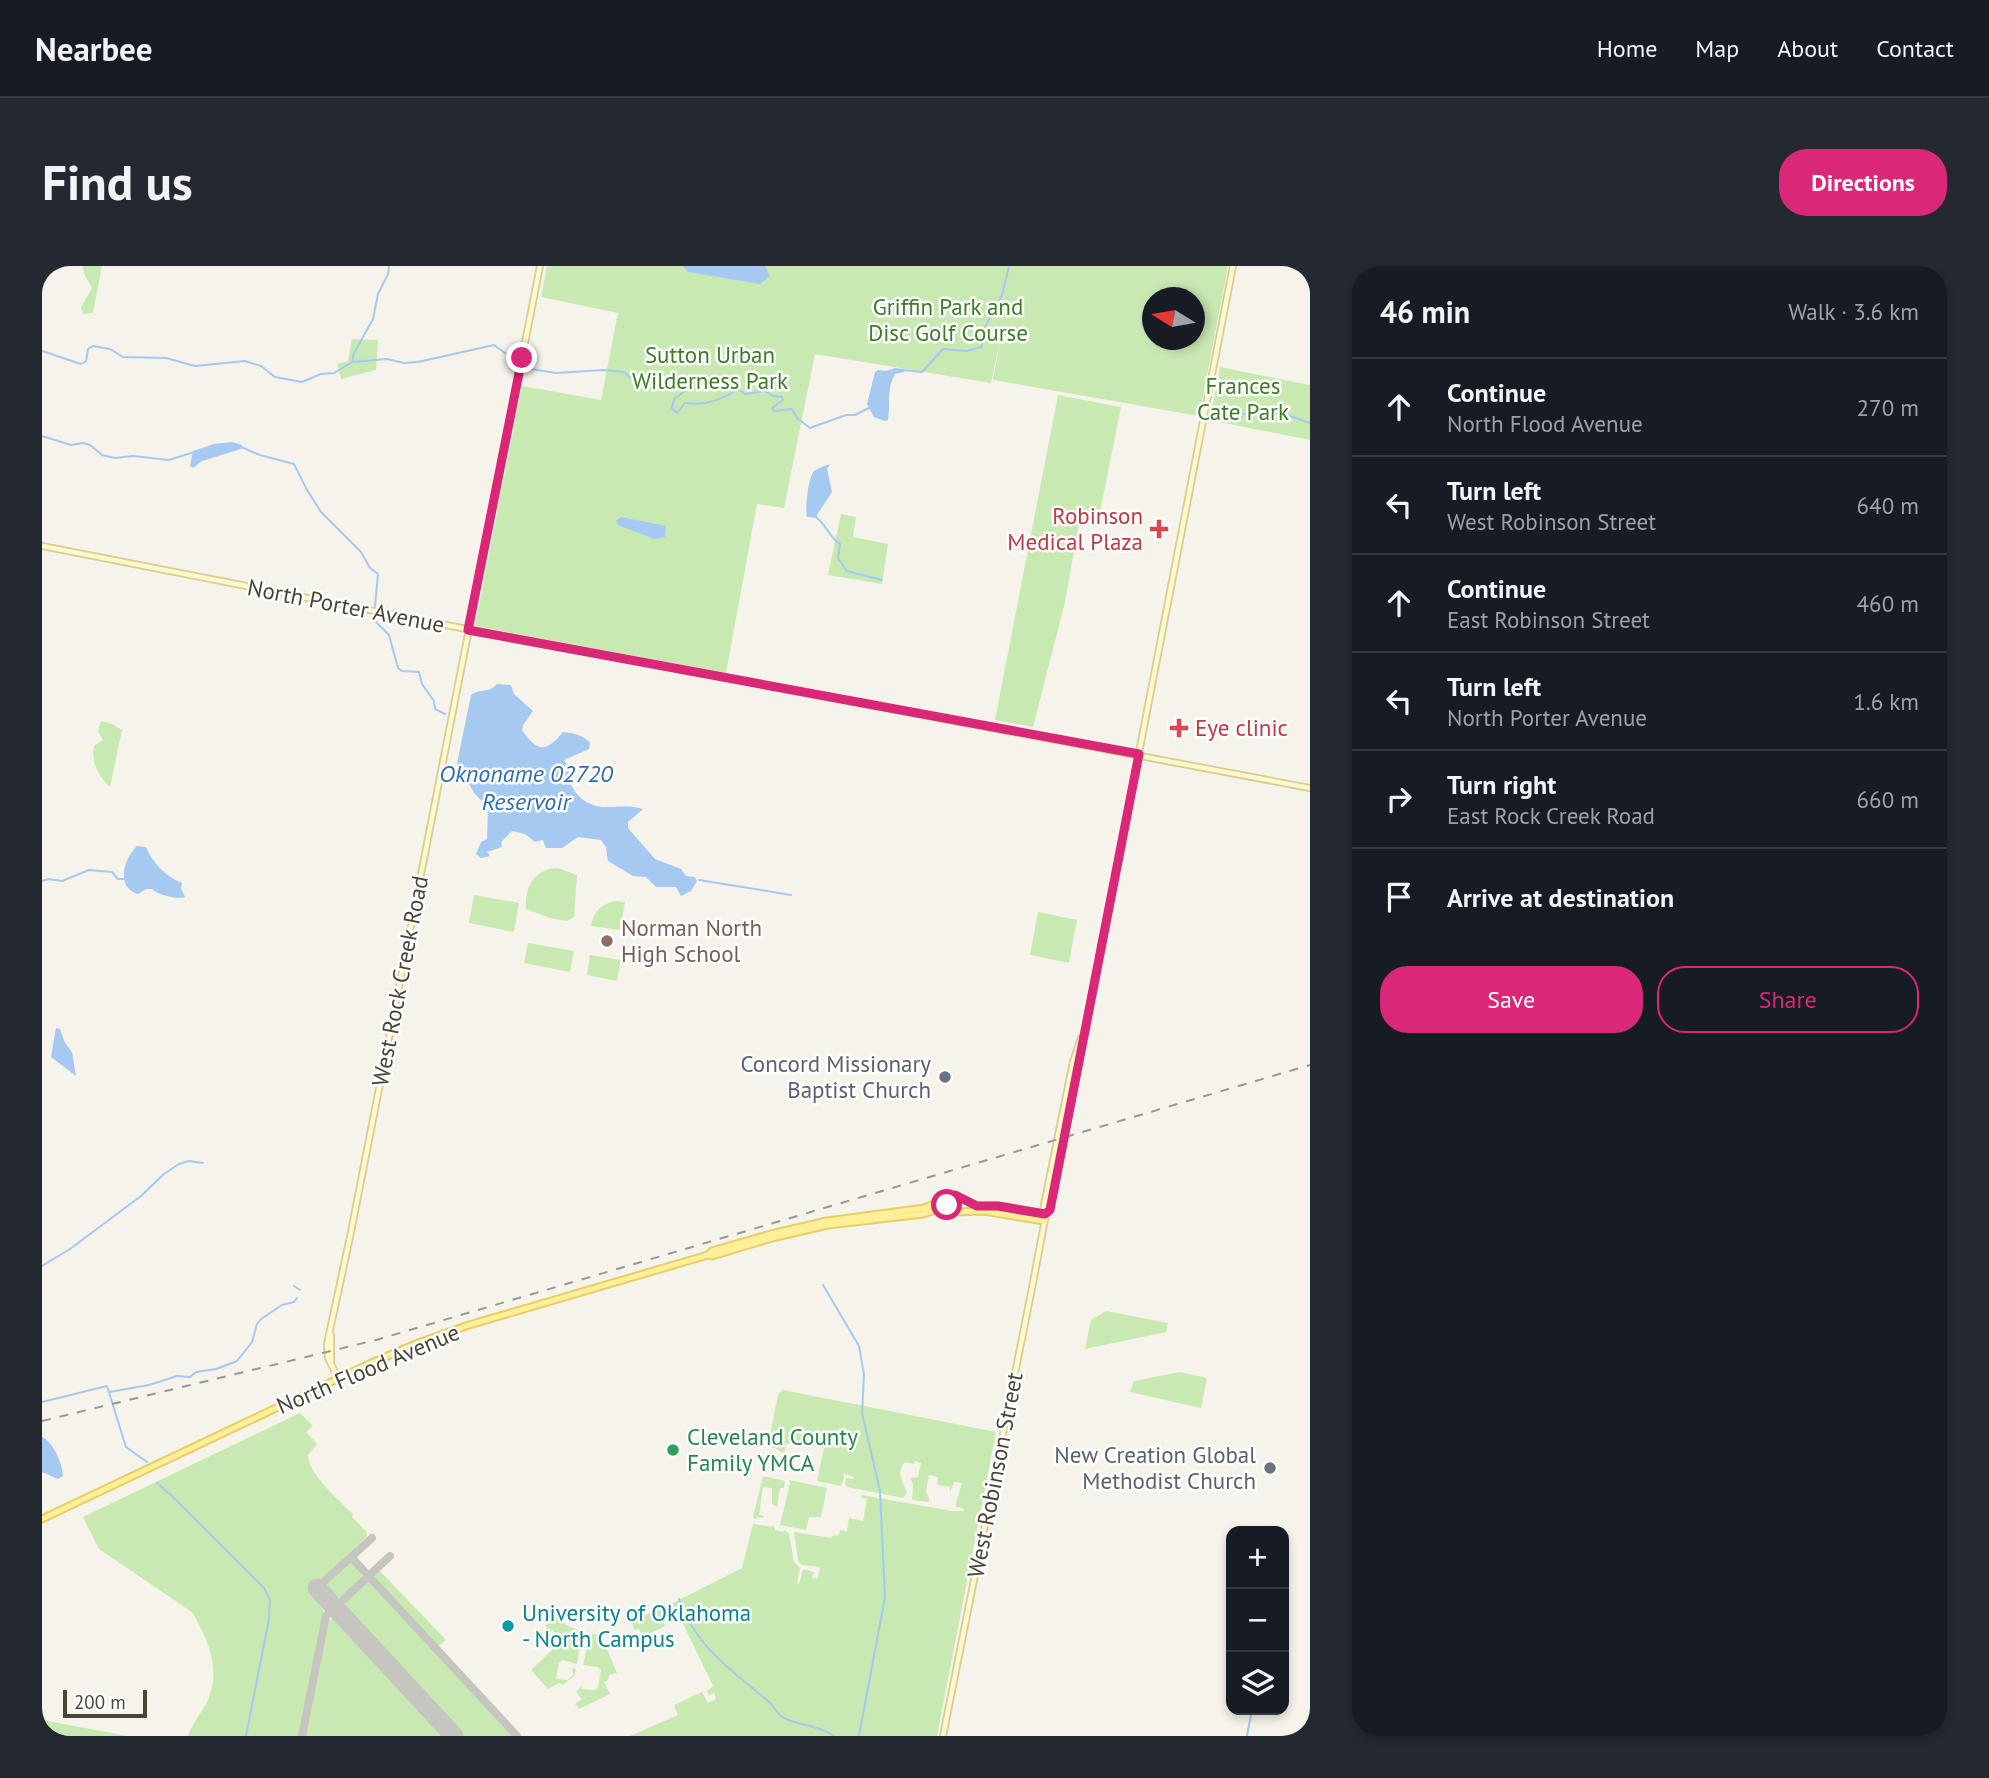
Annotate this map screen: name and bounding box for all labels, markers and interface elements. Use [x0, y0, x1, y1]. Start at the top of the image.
text: Nearbee [35, 27, 152, 70]
text: Home [1597, 33, 1657, 64]
text: Map [1695, 33, 1739, 64]
text: About [1777, 33, 1838, 64]
text: Contact [1876, 33, 1954, 64]
button: Directions [1779, 149, 1947, 216]
text: Find us [42, 150, 193, 214]
north arrow [1142, 287, 1205, 350]
park label: Griffin Park and Disc Golf Course [868, 292, 1028, 347]
text: 46 min [1380, 292, 1470, 331]
text: Walk · 3.6 km [1788, 297, 1919, 326]
park label: Sutton Urban Wilderness Park [632, 340, 788, 395]
route end [506, 342, 537, 373]
park label: Frances Cate Park [1197, 371, 1289, 426]
text: Continue [1447, 376, 1546, 409]
icon: ahead [1380, 388, 1418, 426]
text: 270 m [1857, 393, 1919, 422]
text: North Flood Avenue [1447, 409, 1643, 438]
text: Turn left [1447, 474, 1541, 507]
icon: left [1380, 486, 1418, 524]
text: 640 m [1857, 491, 1919, 520]
place label: Robinson Medical Plaza [1007, 501, 1143, 556]
text: West Robinson Street [1447, 507, 1656, 536]
marker: Robinson Medical Plaza [1149, 519, 1169, 539]
street label: North Porter Avenue [245, 572, 447, 639]
text: Continue [1447, 572, 1546, 605]
icon: ahead [1380, 584, 1418, 622]
text: 460 m [1857, 589, 1919, 618]
text: East Robinson Street [1447, 605, 1650, 634]
text: Turn left [1447, 670, 1541, 703]
icon: left [1380, 682, 1418, 720]
text: 1.6 km [1853, 687, 1919, 716]
text: North Porter Avenue [1447, 703, 1647, 732]
place label: Eye clinic [1195, 713, 1288, 742]
marker: Eye clinic [1169, 718, 1189, 738]
water label: Oknoname 02720 Reservoir [439, 758, 613, 817]
text: Turn right [1447, 768, 1556, 801]
icon: right [1380, 780, 1418, 818]
text: 660 m [1857, 785, 1919, 814]
text: East Rock Creek Road [1447, 801, 1655, 830]
street label: West Rock Creek Road [365, 873, 434, 1089]
icon: arrive [1380, 878, 1418, 916]
text: Arrive at destination [1447, 881, 1674, 914]
place label: Norman North High School [621, 913, 762, 968]
marker: Norman North High School [599, 933, 615, 949]
button: Save [1380, 966, 1643, 1033]
button: Share [1657, 966, 1919, 1033]
place label: Concord Missionary Baptist Church [741, 1049, 931, 1104]
marker: Concord Missionary Baptist Church [937, 1069, 953, 1085]
route start [931, 1189, 962, 1220]
street label: North Flood Avenue [272, 1317, 464, 1420]
street label: West Robinson Street [960, 1369, 1029, 1580]
place label: Cleveland County Family YMCA [687, 1422, 858, 1477]
place label: New Creation Global Methodist Church [1054, 1440, 1256, 1495]
marker: Cleveland County Family YMCA [665, 1442, 681, 1458]
marker: New Creation Global Methodist Church [1262, 1460, 1278, 1476]
map controls [1226, 1526, 1289, 1715]
button: + [1226, 1526, 1289, 1589]
button: − [1226, 1589, 1289, 1652]
place label: University of Oklahoma - North Campus [522, 1598, 751, 1653]
marker: University of Oklahoma - North Campus [500, 1618, 516, 1634]
button: layers [1226, 1652, 1289, 1715]
scale bar [63, 1687, 147, 1719]
text: 200 m [74, 1690, 126, 1714]

